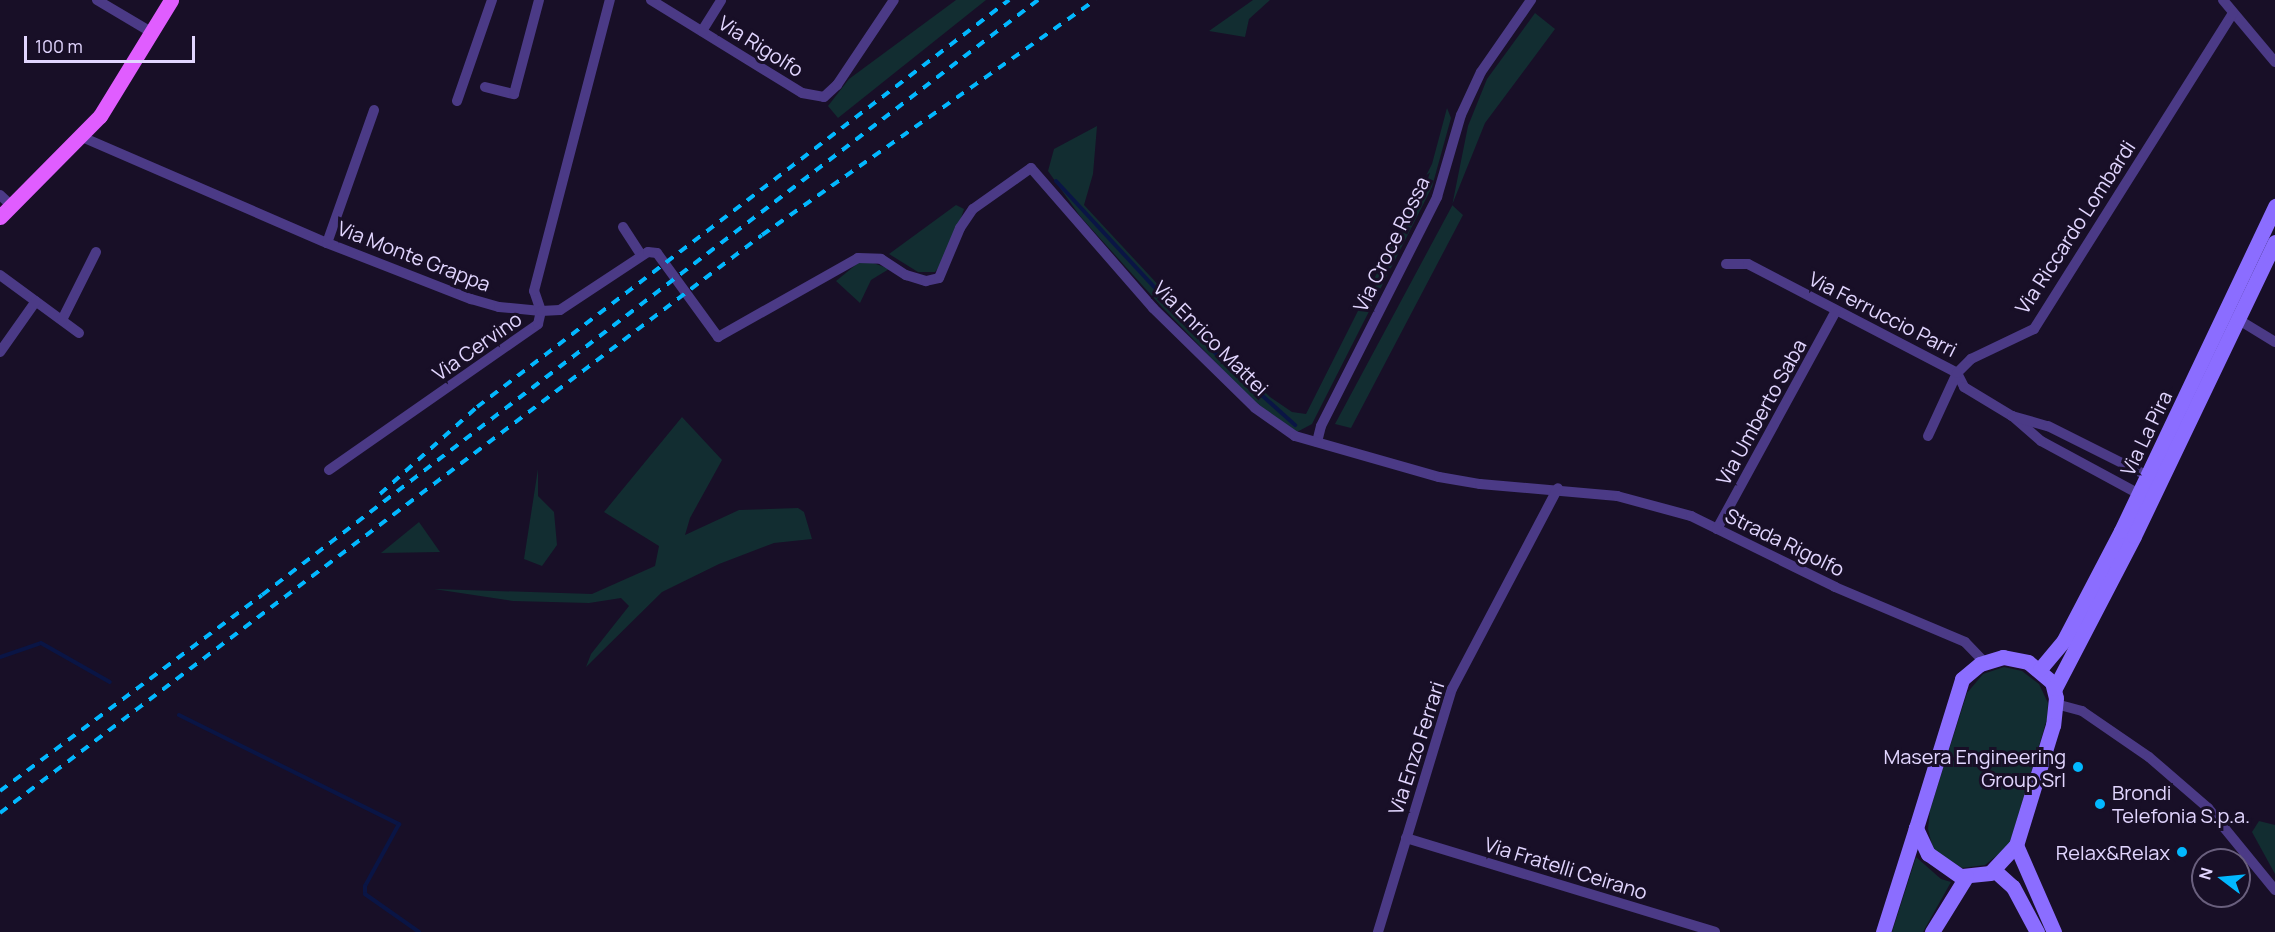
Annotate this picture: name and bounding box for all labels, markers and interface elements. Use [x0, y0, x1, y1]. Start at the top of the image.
street label: Via Rigolfo [714, 10, 808, 82]
scale bar [27, 24, 198, 62]
text: 100 m [35, 34, 83, 58]
street label: Via Riccardo Lombardi [2010, 136, 2140, 318]
street label: Via Croce Rossa [1348, 172, 1434, 316]
street label: Via Monte Grappa [334, 216, 494, 296]
street label: Via Ferruccio Parri [1805, 266, 1961, 362]
street label: Via Enrico Mattei [1149, 276, 1273, 400]
street label: Via Cervino [428, 307, 526, 385]
street label: Via Umberto Saba [1711, 335, 1811, 489]
street label: Via La Pira [2115, 387, 2177, 479]
street label: Strada Rigolfo [1722, 503, 1848, 581]
street label: Via Enzo Ferrari [1383, 678, 1449, 818]
place label: Masera Engineering Group Srl [1883, 744, 2066, 791]
marker: Masera Engineering Group Srl [2071, 760, 2085, 774]
place label: Brondi Telefonia S.p.a. [2112, 780, 2250, 827]
marker: Brondi Telefonia S.p.a. [2093, 797, 2107, 811]
street label: Via Fratelli Ceirano [1482, 832, 1650, 904]
place label: Relax&Relax [2056, 840, 2170, 864]
marker: Relax&Relax [2175, 845, 2189, 859]
north arrow [2191, 848, 2251, 908]
text: N [2193, 865, 2218, 882]

